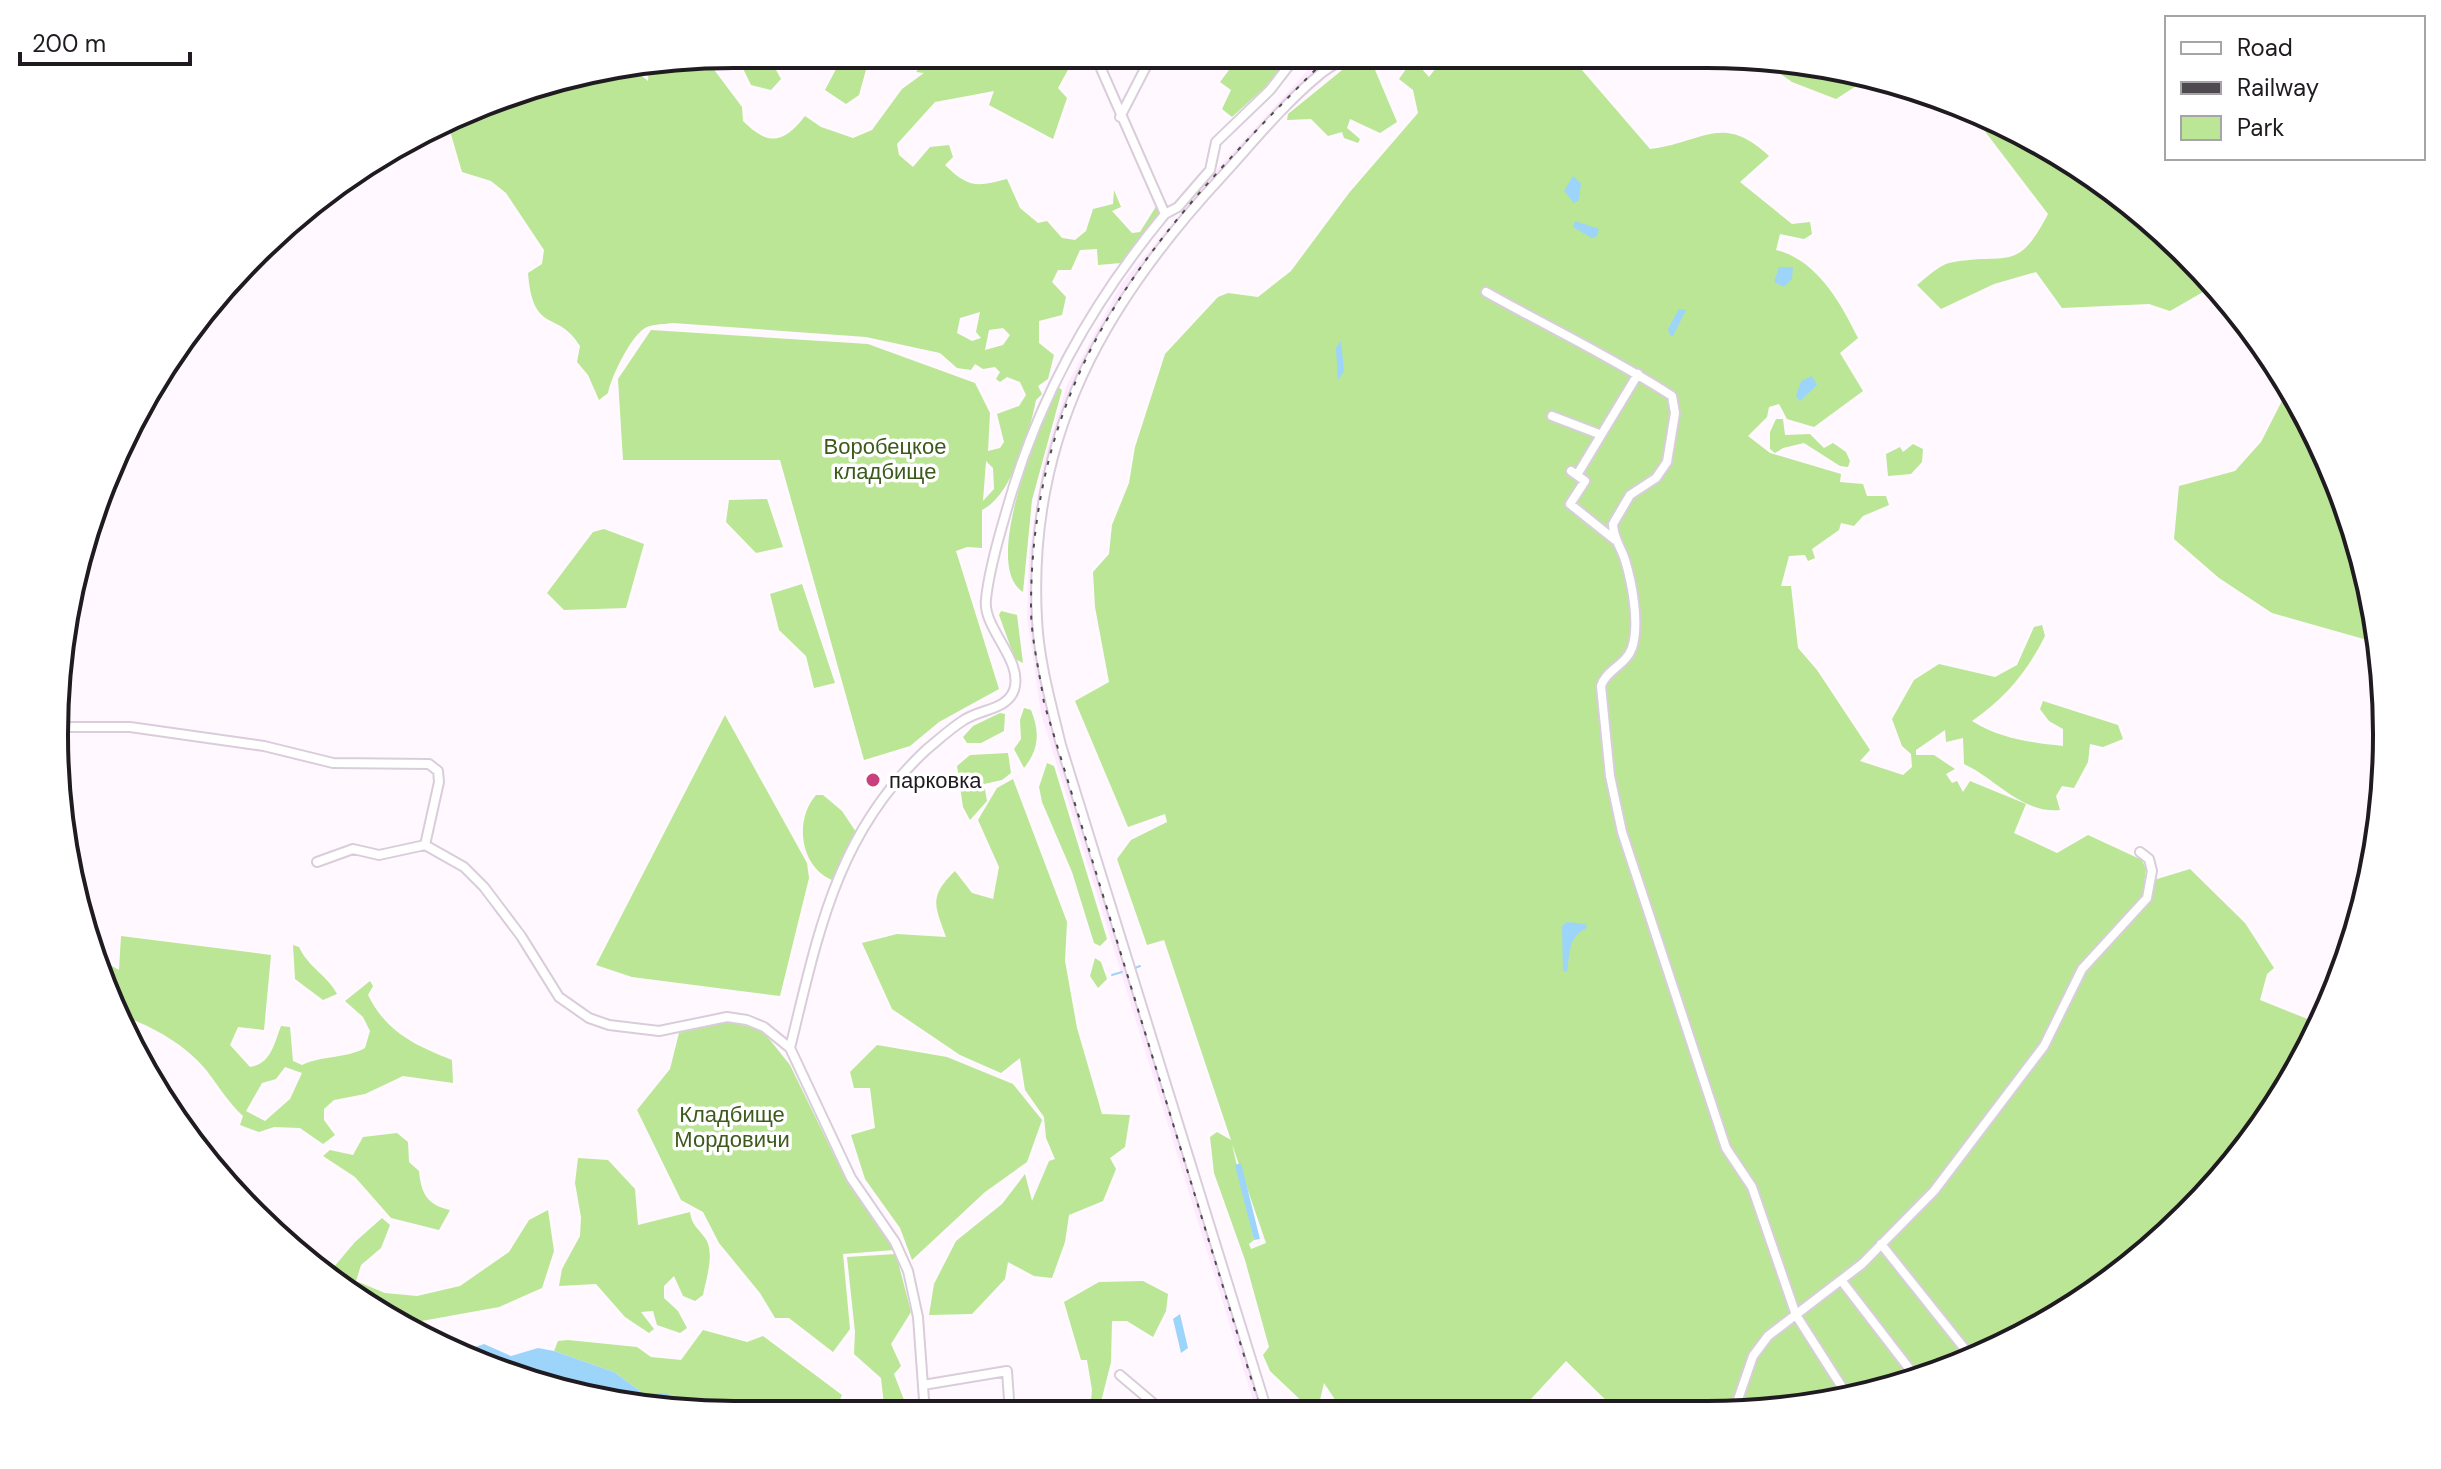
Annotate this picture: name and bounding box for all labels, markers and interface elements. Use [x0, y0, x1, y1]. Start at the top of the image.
scale bar [20, 16, 190, 66]
legend [2165, 16, 2425, 160]
text: 200 m [32, 28, 106, 59]
text: Road [2237, 32, 2293, 63]
text: Railway [2237, 72, 2319, 103]
text: Park [2237, 112, 2284, 143]
park label: Воробецкое кладбище [824, 432, 946, 486]
place label: парковка [889, 766, 982, 795]
marker: парковка [864, 771, 882, 789]
park label: Кладбище Мордовичи [674, 1100, 790, 1154]

